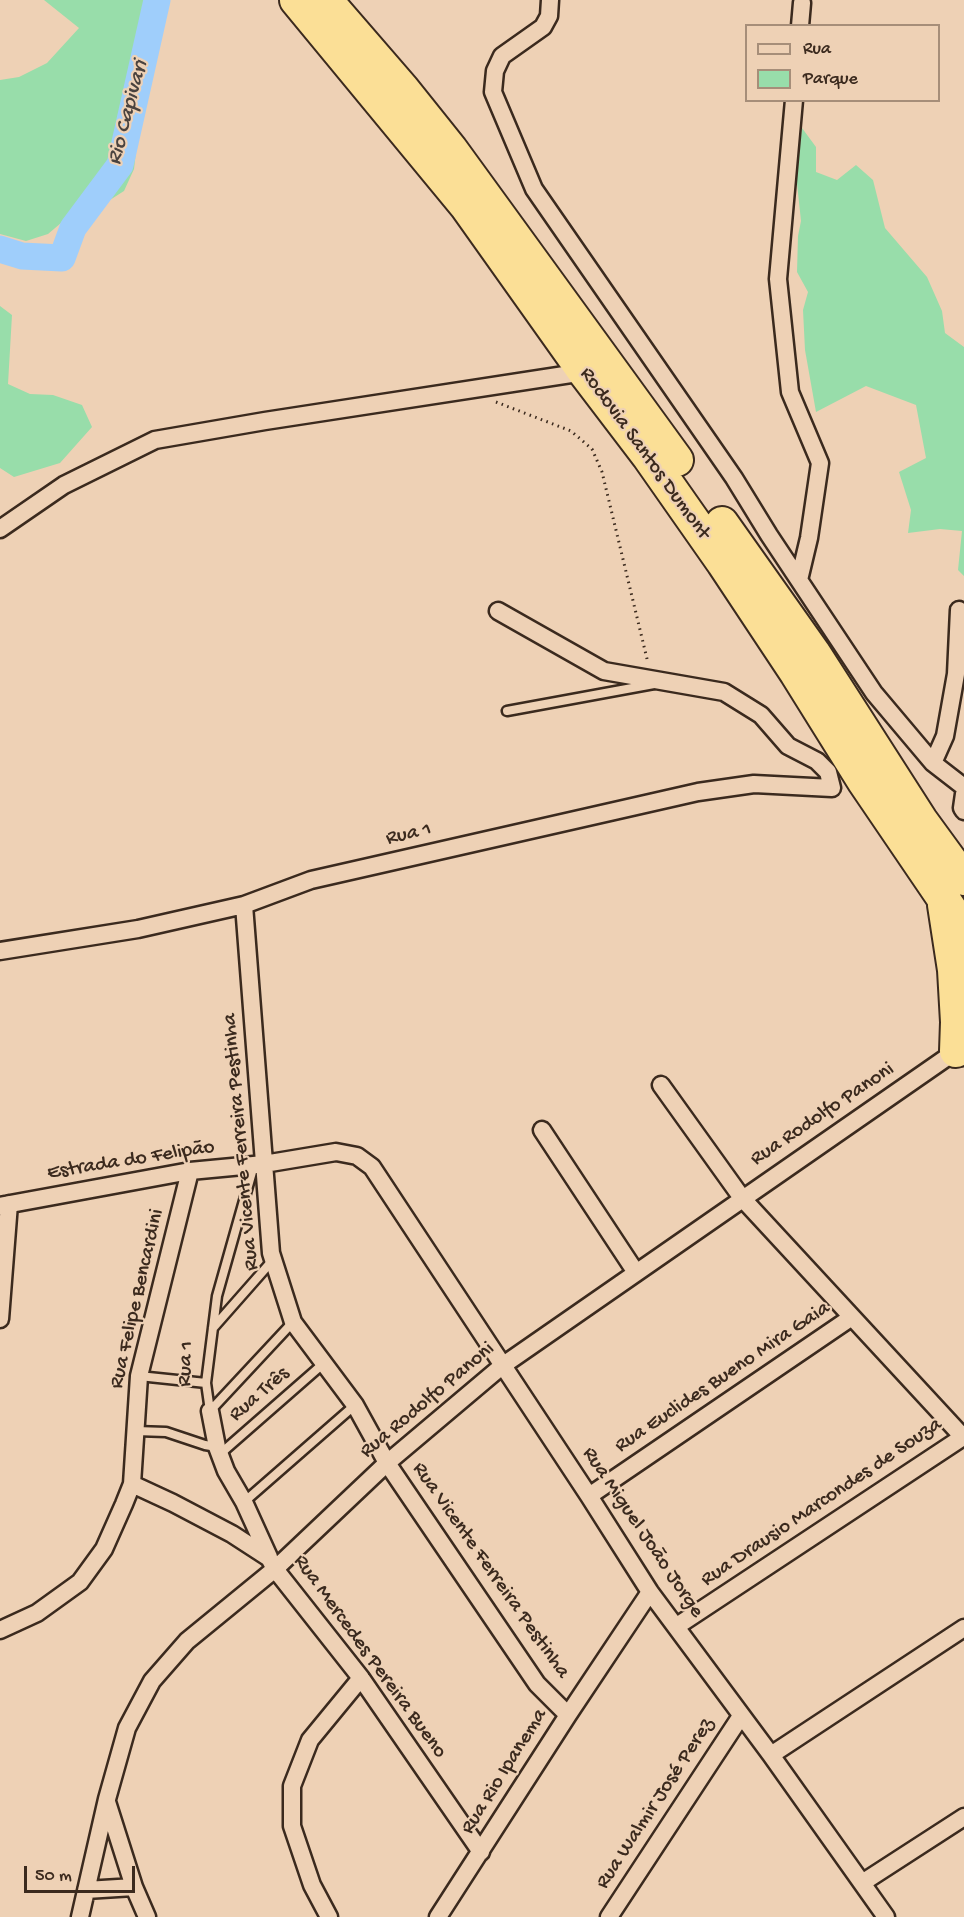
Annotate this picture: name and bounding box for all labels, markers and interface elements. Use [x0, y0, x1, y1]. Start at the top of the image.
legend [745, 24, 940, 102]
text: Rua [803, 39, 831, 60]
water label: Rio Capivari [102, 58, 156, 168]
text: Parque [803, 69, 858, 90]
street label: Rodovia Santos Dumont [573, 363, 715, 545]
street label: Rua 1 [384, 818, 434, 852]
street label: Rua Vicente Ferreira Pestinha [218, 1012, 266, 1272]
street label: Rua Rodolfo Panoni [746, 1058, 900, 1172]
street label: Estrada do Felipão [45, 1135, 217, 1187]
street label: Rua Felipe Bencardini [105, 1207, 171, 1391]
street label: Rua Euclides Bueno Mira Gaia [611, 1296, 835, 1460]
street label: Rua Rodolfo Panoni [355, 1337, 501, 1465]
street label: Rua 1 [173, 1340, 201, 1388]
street label: Rua Três [225, 1362, 295, 1428]
street label: Rua Drausio Marcondes de Souza [697, 1413, 947, 1593]
street label: Rua Miguel João Jorge [575, 1443, 709, 1623]
street label: Rua Vicente Ferreira Pestinha [406, 1458, 574, 1684]
street label: Rua Mercedes Pereira Bueno [287, 1550, 451, 1764]
street label: Rua Rio Ipanema [456, 1705, 554, 1839]
street label: Rua Walmir José Perez [591, 1714, 721, 1894]
scale bar [27, 1854, 138, 1892]
text: 50 m [35, 1866, 72, 1887]

